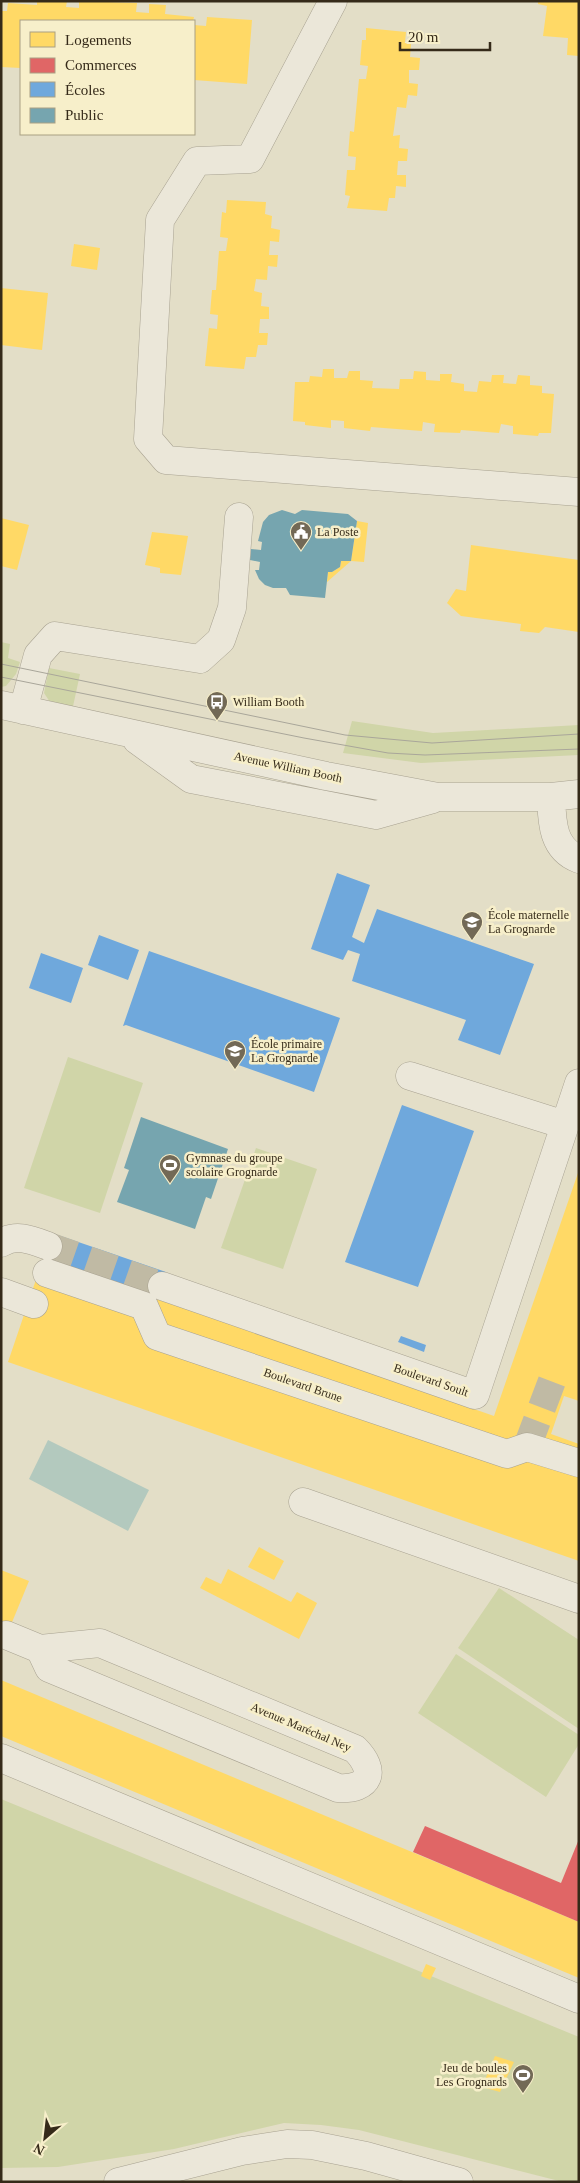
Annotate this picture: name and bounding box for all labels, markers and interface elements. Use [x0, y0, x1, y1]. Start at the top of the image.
legend [20, 20, 195, 135]
scale bar [400, 20, 490, 52]
text: 20 m [408, 29, 439, 45]
text: Logements [65, 32, 132, 48]
text: Commerces [65, 57, 137, 73]
text: Écoles [65, 82, 105, 98]
text: Public [65, 107, 104, 123]
public building icon: La Poste [289, 520, 313, 551]
place label: La Poste [317, 525, 359, 539]
bus stop icon: William Booth [205, 690, 229, 721]
place label: William Booth [233, 695, 304, 709]
street label: Avenue William Booth [233, 749, 343, 785]
place label: École maternelle La Grognarde [488, 908, 569, 936]
school or university icon: École maternelle La Grognarde [460, 910, 484, 941]
place label: École primaire La Grognarde [251, 1037, 322, 1065]
school or university icon: École primaire La Grognarde [223, 1039, 247, 1070]
place label: Gymnase du groupe scolaire Grognarde [186, 1151, 283, 1179]
sports icon: Gymnase du groupe scolaire Grognarde [158, 1153, 182, 1184]
street label: Boulevard Soult [392, 1361, 471, 1400]
street label: Boulevard Brune [262, 1365, 344, 1405]
street label: Avenue Maréchal Ney [249, 1700, 353, 1754]
place label: Jeu de boules Les Grognards [436, 2061, 507, 2089]
sports icon: Jeu de boules Les Grognards [511, 2063, 535, 2094]
north arrow [20, 2113, 70, 2163]
text: N [31, 2140, 47, 2158]

